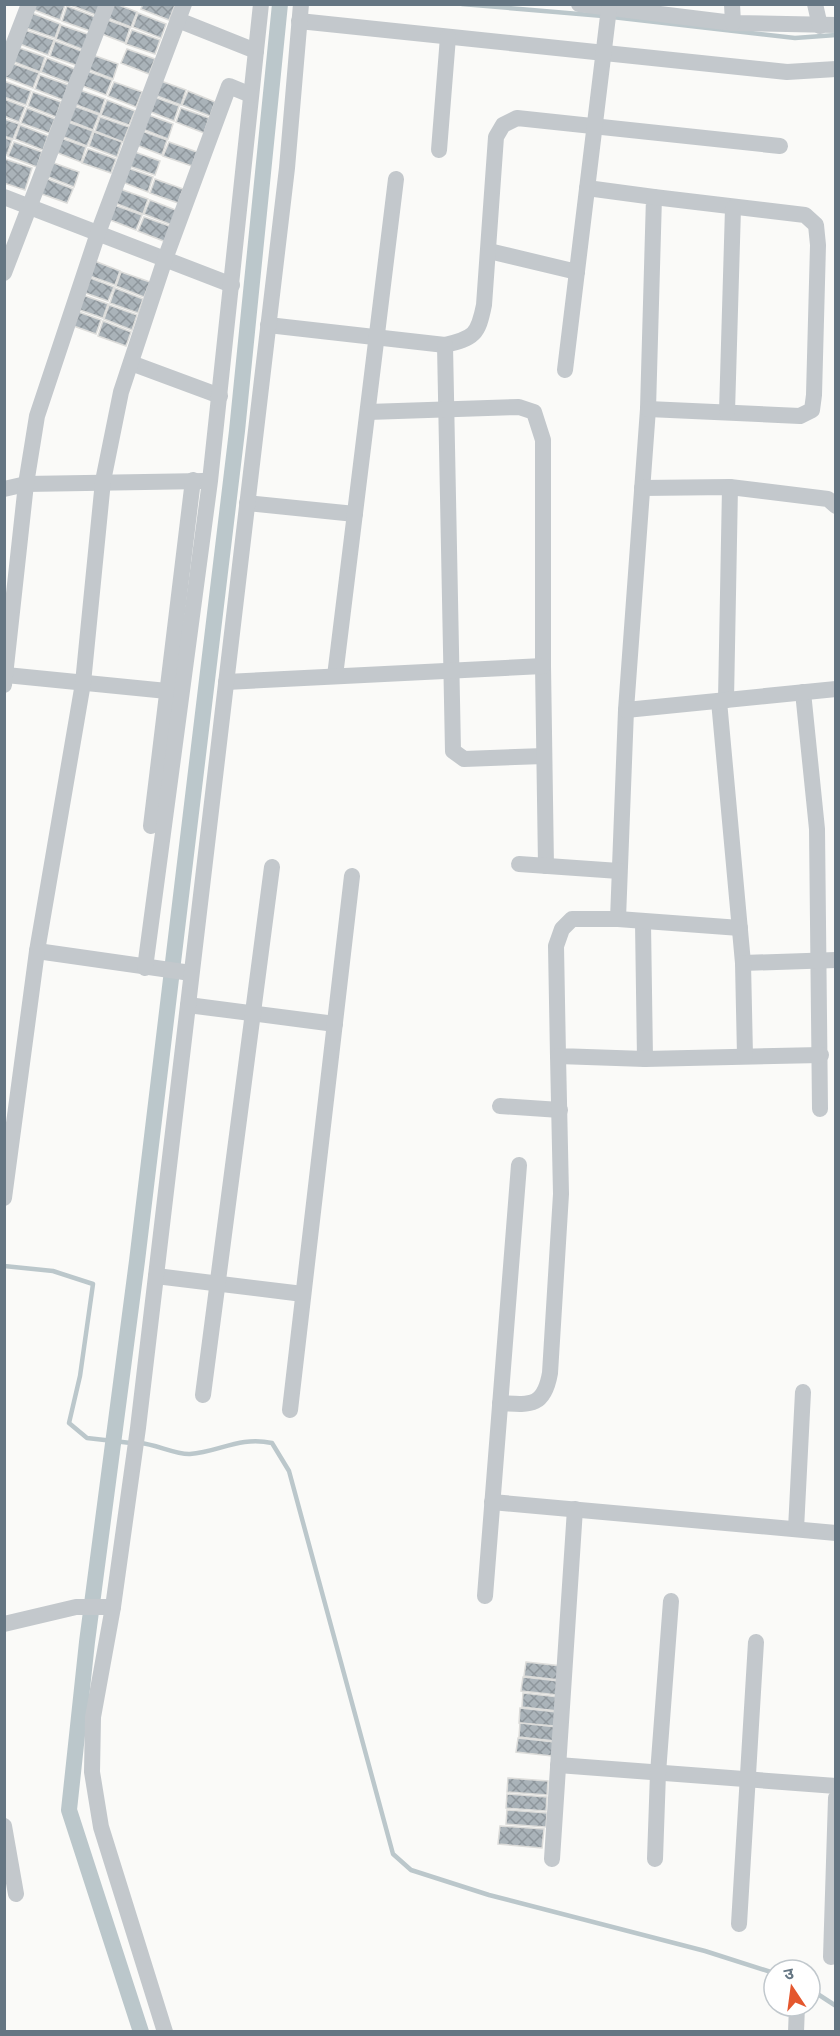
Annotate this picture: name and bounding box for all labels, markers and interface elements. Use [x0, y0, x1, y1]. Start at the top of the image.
north arrow [762, 1958, 822, 2018]
text: उ [782, 1962, 796, 1985]

